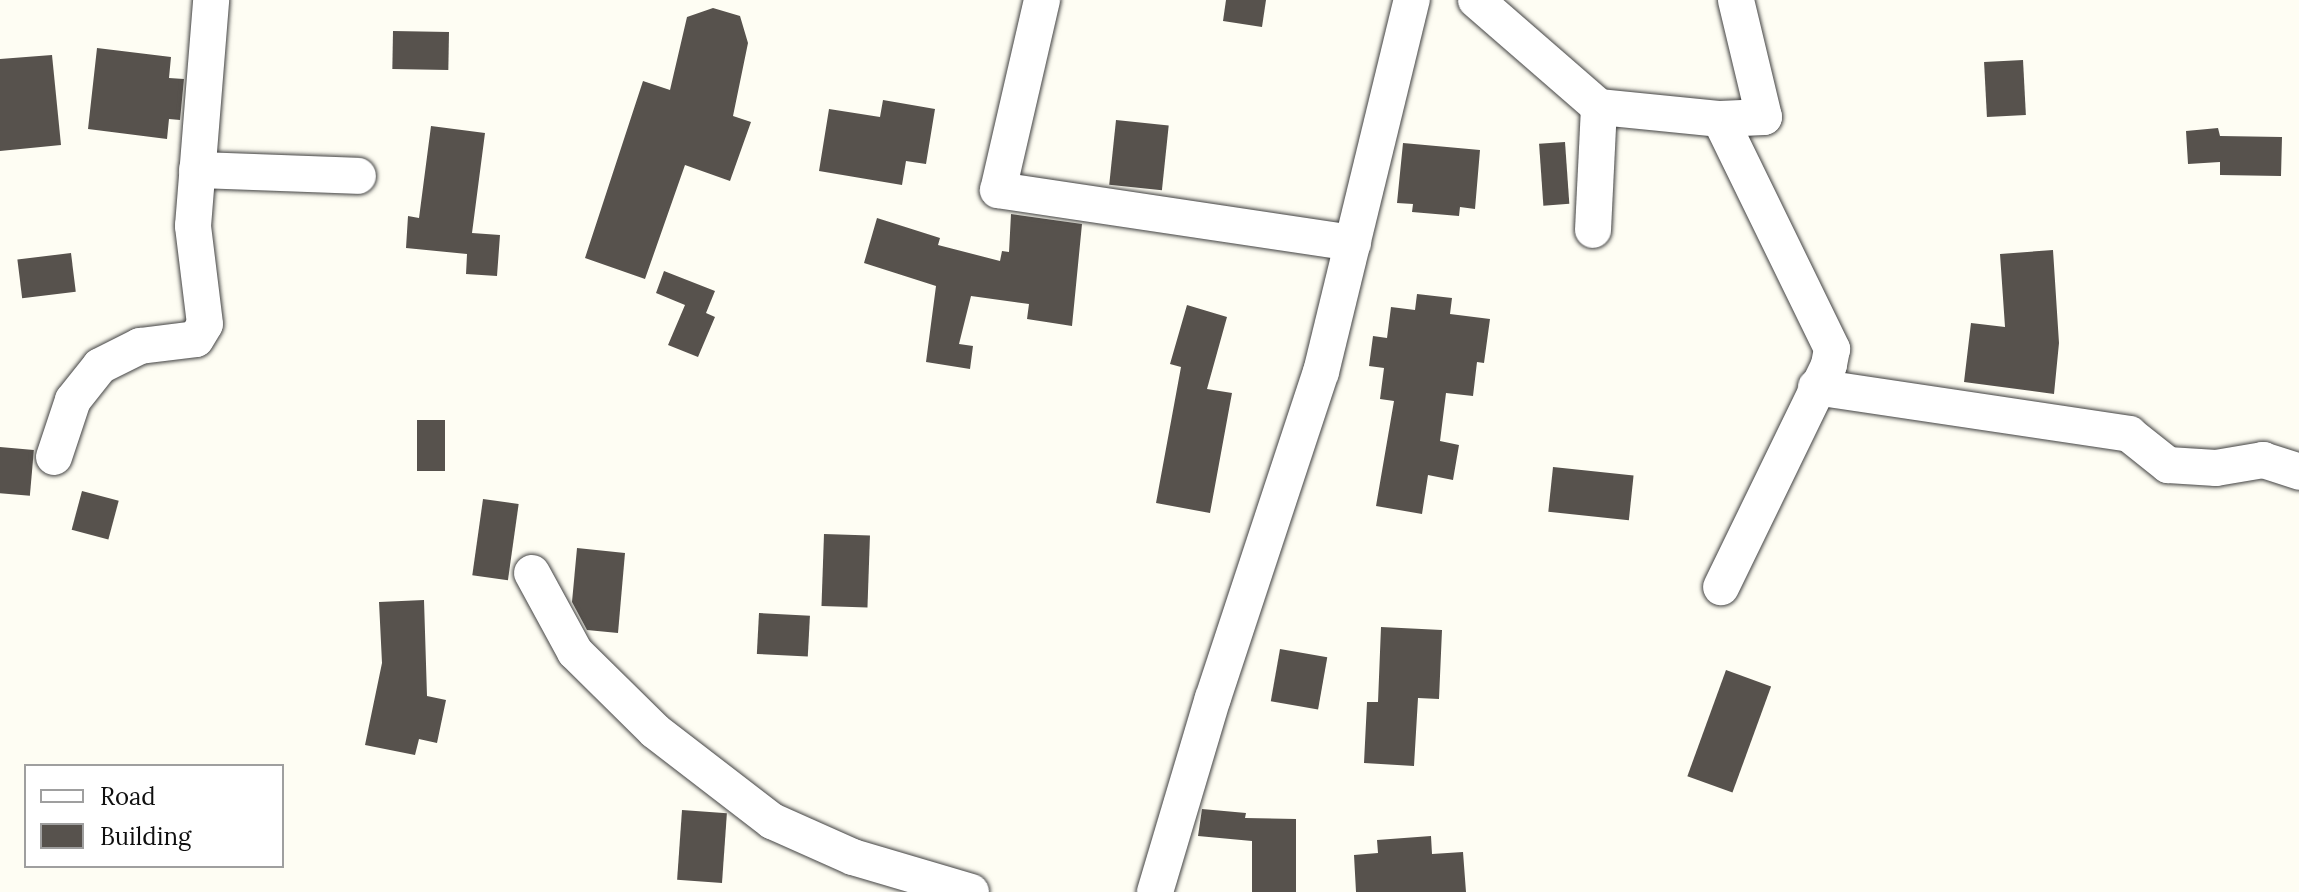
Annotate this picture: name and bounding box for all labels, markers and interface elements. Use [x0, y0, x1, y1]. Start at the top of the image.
legend [24, 764, 284, 868]
text: Road [100, 781, 156, 812]
text: Building [100, 821, 191, 852]

